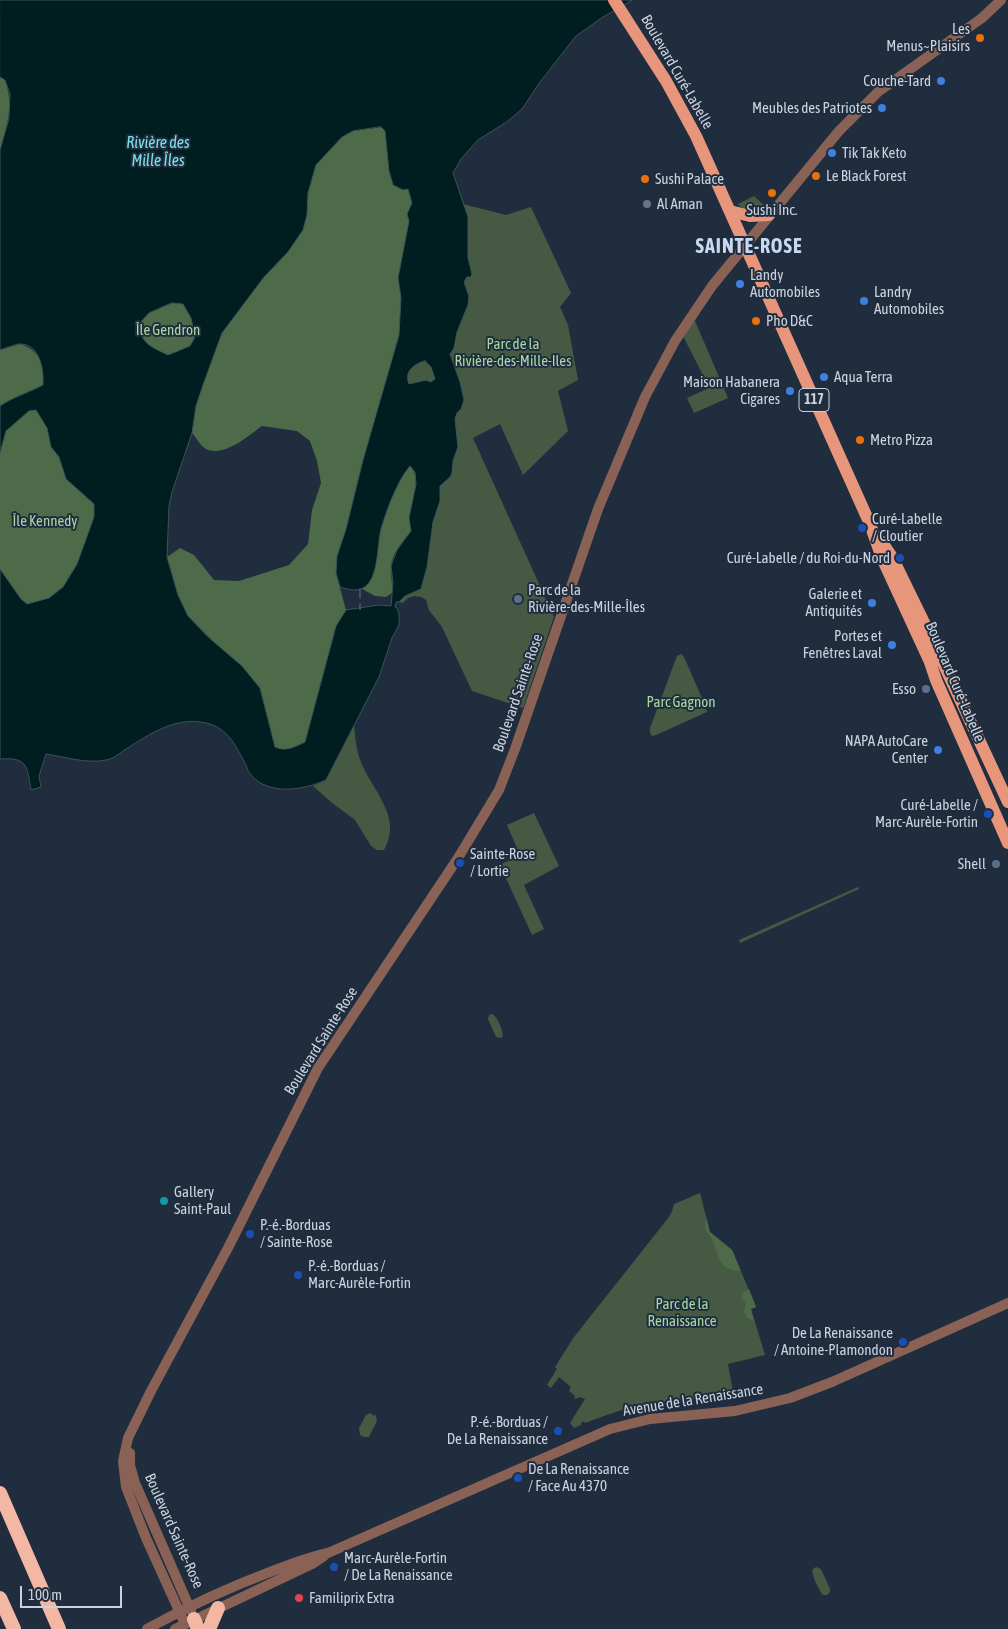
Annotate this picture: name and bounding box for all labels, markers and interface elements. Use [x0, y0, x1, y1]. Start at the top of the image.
street label: Boulevard Curé-Labelle [637, 12, 717, 132]
place label: Les Menus~Plaisirs [886, 20, 970, 55]
marker: Les Menus~Plaisirs [974, 32, 986, 44]
place label: Couche-Tard [863, 72, 931, 90]
marker: Couche-Tard [935, 75, 947, 87]
place label: Meubles des Patriotes [752, 99, 872, 117]
marker: Meubles des Patriotes [876, 102, 888, 114]
water label: Rivière des Mille Îles [126, 133, 190, 171]
place label: Tik Tak Keto [842, 144, 907, 162]
marker: Tik Tak Keto [826, 147, 838, 159]
place label: Le Black Forest [826, 167, 907, 185]
place label: Sushi Palace [655, 170, 724, 188]
marker: Le Black Forest [810, 170, 822, 182]
marker: Sushi Palace [639, 173, 651, 185]
marker: Sushi Inc. [766, 187, 778, 199]
place label: Al Aman [657, 195, 703, 213]
marker: Al Aman [641, 198, 653, 210]
place label: Sushi Inc. [747, 201, 797, 219]
district label: SAINTE-ROSE [694, 235, 804, 259]
place label: Landy Automobiles [750, 266, 820, 301]
marker: Landy Automobiles [734, 278, 746, 290]
place label: Landry Automobiles [874, 283, 944, 318]
marker: Landry Automobiles [858, 295, 870, 307]
place label: Pho D&C [766, 312, 813, 330]
marker: Pho D&C [750, 315, 762, 327]
park label: Île Gendron [136, 321, 200, 339]
park label: Parc de la Rivière-des-Mille-Iles [455, 335, 571, 370]
place label: Aqua Terra [834, 368, 893, 386]
marker: Aqua Terra [818, 371, 830, 383]
place label: Maison Habanera Cigares [683, 373, 780, 408]
marker: Maison Habanera Cigares [784, 385, 796, 397]
road number: 117 [799, 388, 829, 412]
place label: Metro Pizza [870, 431, 933, 449]
marker: Metro Pizza [854, 434, 866, 446]
place label: Curé-Labelle / Cloutier [872, 510, 942, 545]
park label: Île Kennedy [13, 512, 77, 530]
marker: Curé-Labelle / Cloutier [856, 522, 868, 534]
place label: Curé-Labelle / du Roi-du-Nord [727, 549, 890, 567]
marker: Curé-Labelle / du Roi-du-Nord [894, 552, 906, 564]
place label: Parc de la Rivière-des-Mille-Îles [528, 581, 645, 616]
place label: Galerie et Antiquités [806, 585, 862, 620]
marker: Parc de la Rivière-des-Mille-Îles [512, 593, 524, 605]
marker: Galerie et Antiquités [866, 597, 878, 609]
street label: Boulevard Curé-Labelle [922, 619, 988, 745]
place label: Portes et Fenêtres Laval [803, 627, 882, 662]
street label: Boulevard Sainte-Rose [489, 632, 547, 754]
marker: Portes et Fenêtres Laval [886, 639, 898, 651]
place label: Esso [892, 680, 916, 698]
marker: Esso [920, 683, 932, 695]
park label: Parc Gagnon [646, 693, 716, 711]
place label: NAPA AutoCare Center [845, 732, 928, 767]
marker: NAPA AutoCare Center [932, 744, 944, 756]
place label: Curé-Labelle / Marc-Aurèle-Fortin [875, 796, 978, 831]
marker: Curé-Labelle / Marc-Aurèle-Fortin [982, 808, 994, 820]
place label: Sainte-Rose / Lortie [470, 845, 535, 880]
place label: Shell [958, 855, 986, 873]
marker: Sainte-Rose / Lortie [454, 857, 466, 869]
marker: Shell [990, 858, 1002, 870]
street label: Boulevard Sainte-Rose [281, 984, 361, 1098]
place label: Gallery Saint-Paul [174, 1183, 231, 1218]
marker: Gallery Saint-Paul [158, 1195, 170, 1207]
place label: P.-é.-Borduas / Sainte-Rose [260, 1216, 333, 1251]
marker: P.-é.-Borduas / Sainte-Rose [244, 1228, 256, 1240]
place label: P.-é.-Borduas / Marc-Aurèle-Fortin [308, 1257, 411, 1292]
marker: P.-é.-Borduas / Marc-Aurèle-Fortin [292, 1269, 304, 1281]
park label: Parc de la Renaissance [647, 1295, 717, 1330]
place label: De La Renaissance / Antoine-Plamondon [774, 1324, 893, 1359]
marker: De La Renaissance / Antoine-Plamondon [897, 1336, 909, 1348]
street label: Avenue de la Renaissance [622, 1380, 764, 1420]
place label: P.-é.-Borduas / De La Renaissance [447, 1413, 548, 1448]
marker: P.-é.-Borduas / De La Renaissance [552, 1425, 564, 1437]
place label: De La Renaissance / Face Au 4370 [528, 1460, 629, 1495]
street label: Boulevard Sainte-Rose [141, 1471, 207, 1591]
marker: De La Renaissance / Face Au 4370 [512, 1472, 524, 1484]
place label: Marc-Aurèle-Fortin / De La Renaissance [344, 1549, 452, 1584]
marker: Marc-Aurèle-Fortin / De La Renaissance [328, 1561, 340, 1573]
scale bar [22, 1576, 125, 1608]
text: 100 m [28, 1586, 62, 1603]
place label: Familiprix Extra [309, 1589, 394, 1607]
marker: Familiprix Extra [293, 1592, 305, 1604]

